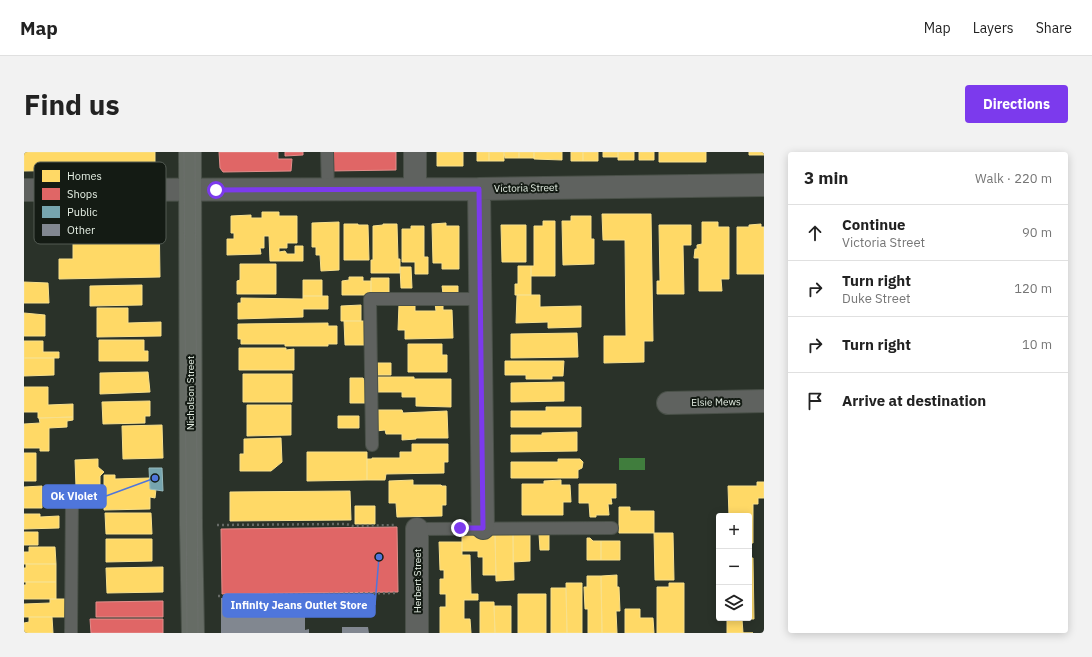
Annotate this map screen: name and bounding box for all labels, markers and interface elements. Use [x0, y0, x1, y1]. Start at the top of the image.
text: Map [20, 16, 58, 40]
text: Map [924, 19, 951, 37]
text: Layers [973, 19, 1014, 37]
text: Share [1036, 19, 1072, 37]
button: Directions [965, 85, 1068, 123]
text: Find us [24, 86, 120, 123]
legend [34, 162, 166, 244]
text: 3 min [804, 167, 848, 189]
text: Homes [67, 169, 102, 183]
text: Walk · 220 m [975, 170, 1052, 187]
route start [207, 181, 225, 199]
street label: Victoria Street [494, 181, 559, 195]
text: Shops [67, 187, 98, 201]
text: Public [67, 205, 98, 219]
text: Continue [842, 215, 906, 234]
icon: ahead [804, 222, 826, 244]
text: Other [67, 223, 95, 237]
text: 90 m [1022, 224, 1052, 241]
text: Victoria Street [842, 234, 925, 251]
text: Turn right [842, 271, 911, 290]
icon: right [804, 278, 826, 300]
text: 120 m [1014, 280, 1052, 297]
text: Duke Street [842, 290, 911, 307]
icon: right [804, 334, 826, 356]
text: Turn right [842, 335, 911, 354]
text: 10 m [1022, 336, 1052, 353]
street label: Nicholson Street [184, 355, 197, 430]
icon: arrive [804, 390, 826, 412]
text: Arrive at destination [842, 391, 986, 410]
street label: Elsie Mews [691, 395, 741, 409]
callout: Ok Violet [43, 485, 106, 508]
text: Ok Violet [50, 489, 98, 503]
map controls [716, 513, 752, 621]
button: + [716, 513, 752, 549]
route end [451, 519, 469, 537]
street label: Herbert Street [411, 548, 424, 613]
button: − [716, 549, 752, 585]
button: layers [716, 585, 752, 621]
callout: Infinity Jeans Outlet Store [223, 594, 375, 617]
text: Infinity Jeans Outlet Store [231, 598, 367, 612]

